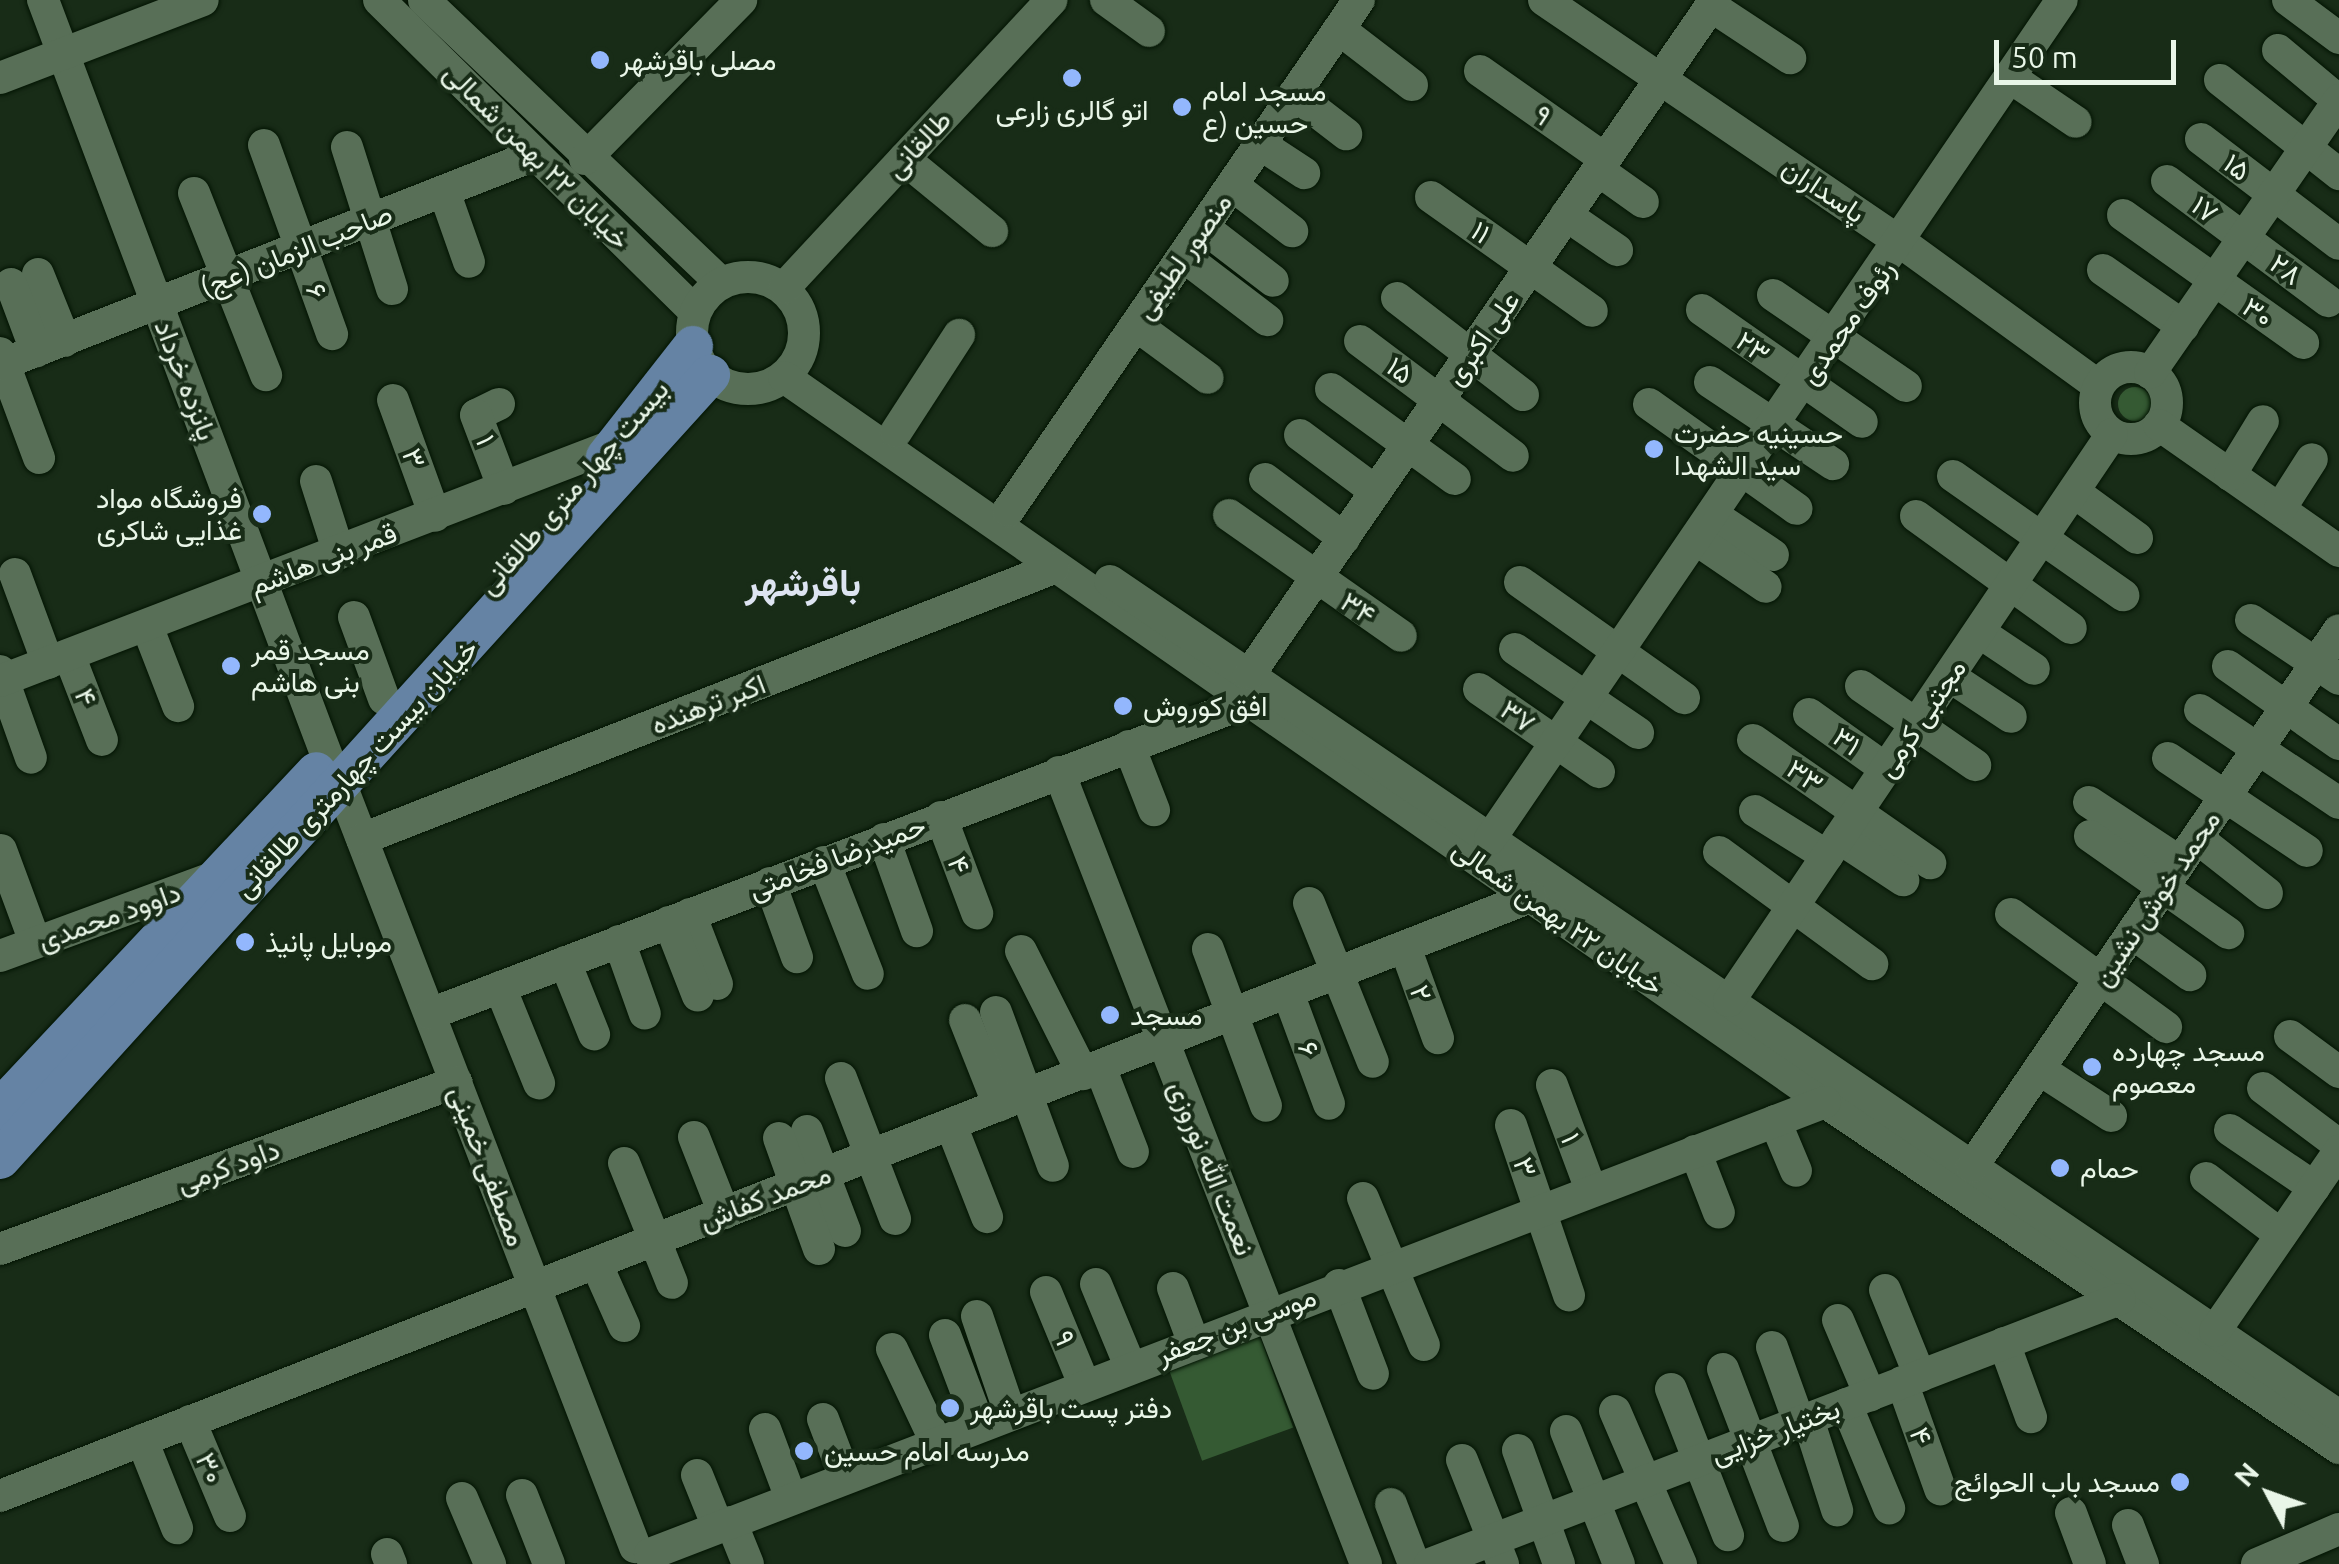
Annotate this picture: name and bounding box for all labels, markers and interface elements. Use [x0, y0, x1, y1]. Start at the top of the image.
scale bar [1999, 20, 2182, 82]
text: 50 m [2011, 40, 2078, 74]
place label: مصلی باقرشهر [620, 43, 776, 77]
marker: مصلی باقرشهر [589, 49, 611, 71]
street label: خیابان ۲۲ بهمن شمالی [437, 56, 637, 256]
marker: اتو گالری زارعی [1061, 67, 1083, 89]
place label: مسجد امام حسین (ع [1202, 74, 1326, 140]
place label: اتو گالری زارعی [995, 93, 1149, 127]
marker: مسجد امام حسین (ع [1171, 96, 1193, 118]
street label: ۹ [1528, 97, 1558, 133]
street label: طالقانی [878, 103, 958, 185]
street label: ۱۵ [2217, 146, 2257, 188]
street label: پاسداران [1776, 150, 1872, 230]
street label: منصور لطیفی [1127, 187, 1239, 325]
street label: ۱۷ [2185, 188, 2225, 230]
street label: صاحب الزمان (عج) [195, 196, 397, 304]
street label: ۱۱ [1465, 214, 1497, 250]
street label: ۲۸ [2264, 246, 2308, 292]
street label: رئوف محمدی [1792, 253, 1902, 391]
street label: ۶ [299, 279, 335, 303]
street label: علی اکبری [1437, 284, 1527, 392]
street label: ۳۰ [2236, 290, 2280, 334]
street label: پانزده خرداد [148, 315, 224, 445]
street label: ۲۳ [1730, 324, 1776, 370]
street label: ۱۵ [1380, 349, 1420, 391]
street label: بیست چهار متری طالقانی [471, 373, 675, 601]
place label: حسینیه حضرت سید الشهدا [1674, 416, 1843, 482]
street label: ۱ [469, 430, 503, 450]
marker: حسینیه حضرت سید الشهدا [1643, 438, 1665, 460]
street label: ۳ [395, 444, 433, 472]
place label: فروشگاه مواد غذایی شاکری [96, 481, 242, 547]
marker: فروشگاه مواد غذایی شاکری [251, 503, 273, 525]
street label: قمر بنی هاشم [245, 516, 401, 602]
district label: باقرشهر [745, 560, 861, 606]
street label: ۳۴ [1334, 584, 1382, 632]
street label: خیابان بیست چهارمتری طالقانی [227, 631, 485, 905]
place label: مسجد قمر بنی هاشم [251, 633, 370, 699]
street label: مجتبی کرمی [1869, 652, 1973, 784]
marker: مسجد قمر بنی هاشم [220, 655, 242, 677]
street label: اکبر ترهنده [646, 667, 770, 741]
street label: ۴ [67, 684, 105, 710]
place label: افق کوروش [1143, 689, 1268, 723]
street label: ۳۷ [1494, 692, 1542, 740]
marker: افق کوروش [1112, 695, 1134, 717]
street label: ۳۱ [1826, 720, 1868, 762]
street label: ۳۳ [1780, 752, 1830, 800]
street label: محمد خوش نشین [2085, 804, 2227, 992]
street label: حمیدرضا فخامتی [744, 808, 930, 906]
street label: خیابان ۲۲ بهمن شمالی [1446, 832, 1670, 1002]
street label: ۴ [940, 852, 978, 878]
street label: داوود محمدی [33, 875, 185, 957]
place label: موبایل پانیذ [265, 925, 392, 959]
marker: موبایل پانیذ [234, 931, 256, 953]
street label: ۲ [1403, 980, 1439, 1006]
place label: مسجد [1130, 998, 1203, 1032]
marker: مسجد [1099, 1004, 1121, 1026]
place label: مسجد چهارده معصوم [2112, 1034, 2265, 1100]
street label: ۶ [1291, 1037, 1327, 1061]
marker: مسجد چهارده معصوم [2081, 1056, 2103, 1078]
street label: نعمت الله نوروزی [1162, 1076, 1262, 1260]
street label: مصطفی خمینی [442, 1081, 534, 1251]
street label: ۱ [1554, 1128, 1588, 1148]
street label: داود کرمی [172, 1132, 284, 1200]
place label: حمام [2080, 1151, 2139, 1185]
street label: ۳ [1506, 1153, 1544, 1181]
street label: محمد کفاش [694, 1157, 836, 1237]
marker: حمام [2049, 1157, 2071, 1179]
street label: موسی بن جعفر [1151, 1279, 1321, 1371]
street label: ۹ [1047, 1325, 1083, 1351]
place label: دفتر پست باقرشهر [970, 1391, 1172, 1425]
street label: بختیار خزایی [1706, 1391, 1844, 1471]
marker: دفتر پست باقرشهر [939, 1397, 961, 1419]
street label: ۴ [1902, 1423, 1940, 1449]
place label: مدرسه امام حسین [824, 1434, 1030, 1468]
marker: مدرسه امام حسین [793, 1440, 815, 1462]
north arrow [2219, 1444, 2319, 1544]
street label: ۳۰ [189, 1448, 231, 1488]
text: N [2227, 1456, 2265, 1492]
place label: مسجد باب الحوائج [1954, 1465, 2160, 1499]
marker: مسجد باب الحوائج [2169, 1471, 2191, 1493]

